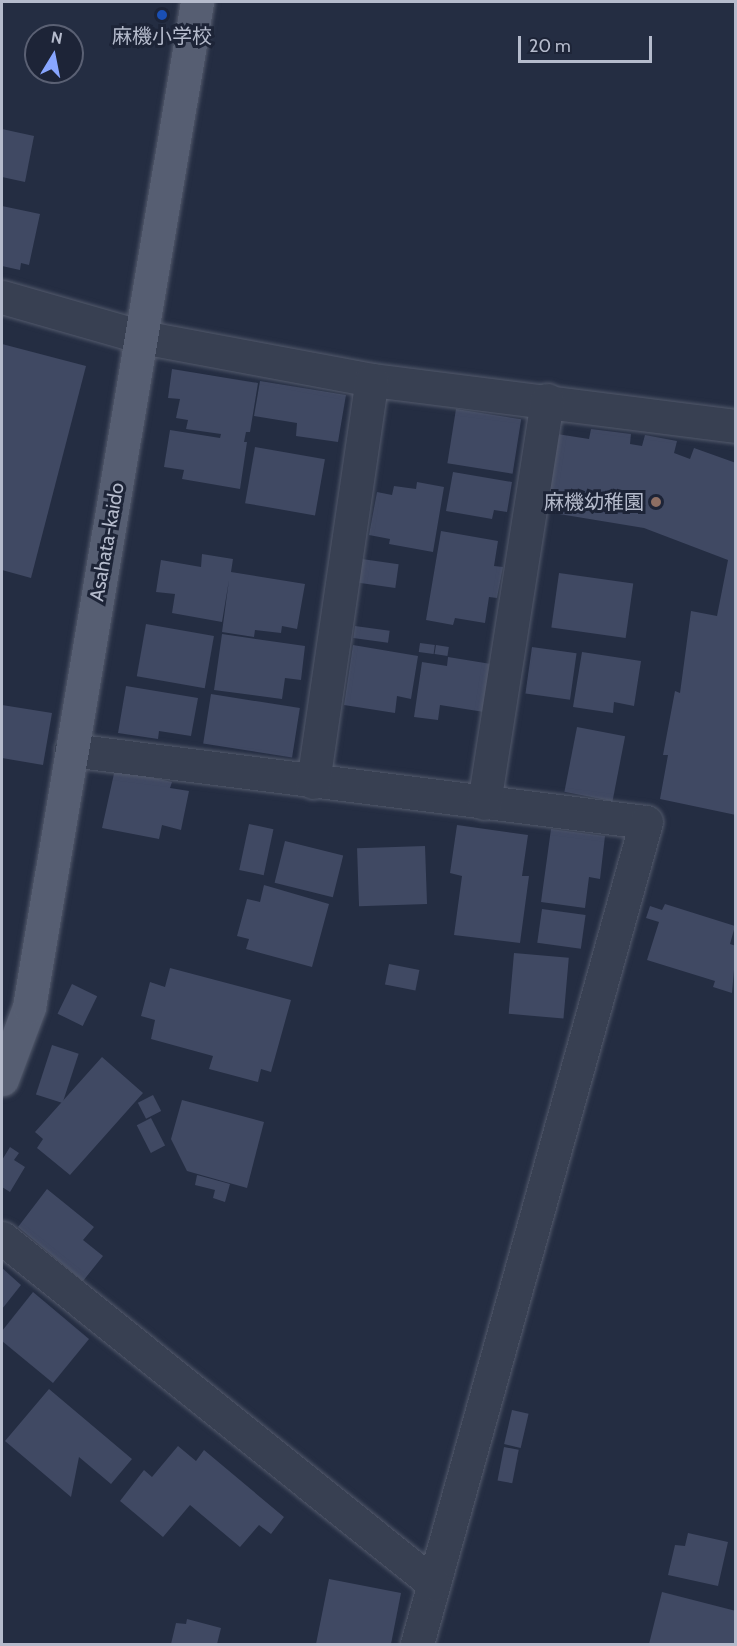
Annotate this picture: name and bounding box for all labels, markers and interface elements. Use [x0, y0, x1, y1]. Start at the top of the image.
marker: 麻機小学校 [155, 8, 169, 22]
north arrow [24, 24, 84, 84]
place label: 麻機小学校 [112, 24, 212, 48]
scale bar [521, 24, 654, 62]
text: N [50, 27, 64, 48]
text: 20 m [529, 35, 571, 57]
street label: Asahata-kaido [85, 481, 129, 603]
place label: 麻機幼稚園 [544, 490, 644, 514]
marker: 麻機幼稚園 [649, 495, 663, 509]

